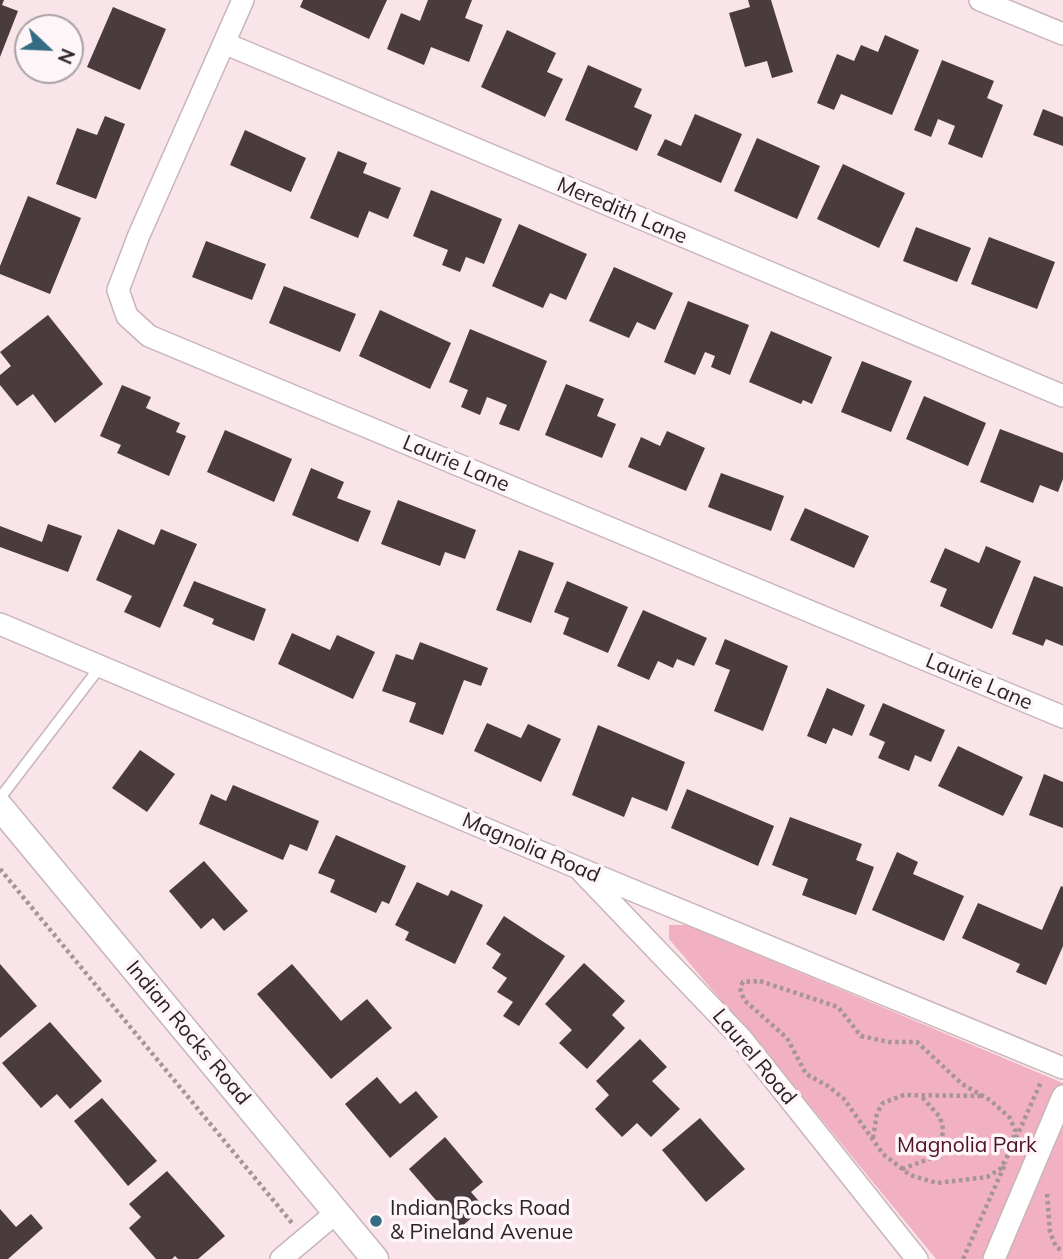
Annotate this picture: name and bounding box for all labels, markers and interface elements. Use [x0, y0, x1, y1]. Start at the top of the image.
north arrow [14, 14, 84, 84]
text: N [53, 45, 80, 68]
street label: Meredith Lane [553, 172, 691, 250]
street label: Laurie Lane [399, 430, 513, 498]
street label: Laurie Lane [922, 648, 1036, 716]
street label: Magnolia Road [458, 808, 604, 888]
street label: Indian Rocks Road [120, 956, 256, 1110]
street label: Laurel Road [707, 1004, 801, 1110]
park label: Magnolia Park [897, 1133, 1037, 1159]
place label: Indian Rocks Road & Pineland Avenue [390, 1196, 573, 1246]
marker: Indian Rocks Road & Pineland Avenue [368, 1213, 384, 1229]

